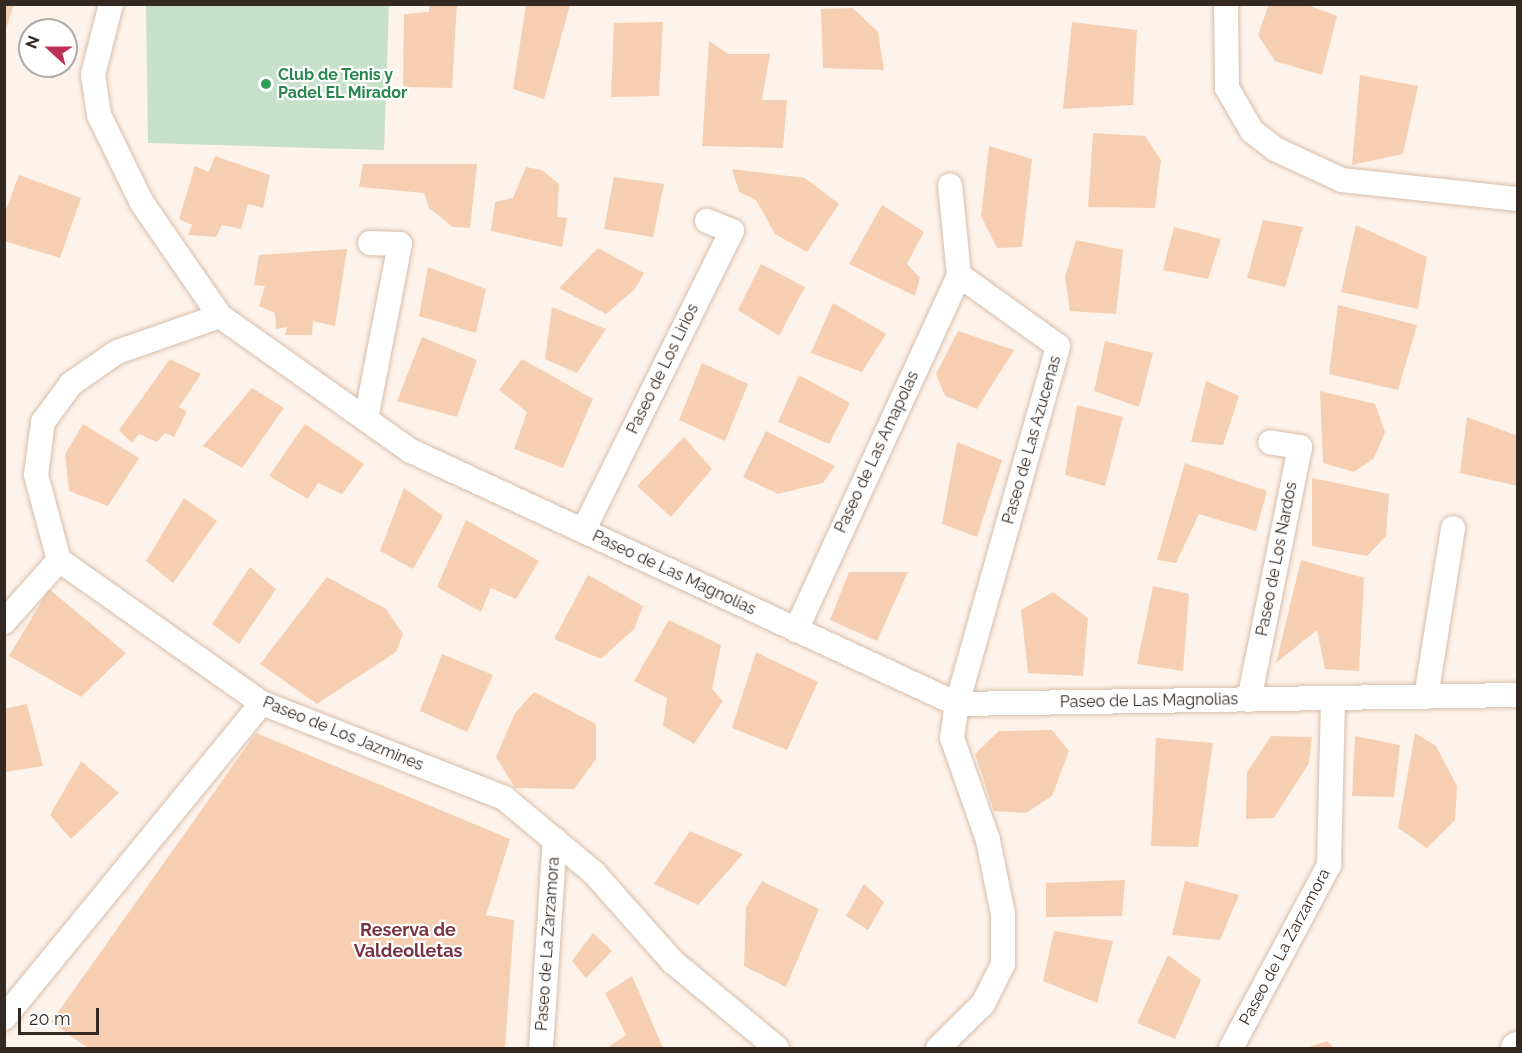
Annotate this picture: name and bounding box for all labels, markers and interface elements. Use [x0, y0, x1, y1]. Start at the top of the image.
north arrow [18, 18, 78, 78]
text: N [22, 33, 44, 51]
place label: Club de Tenis y Padel EL Mirador [278, 65, 408, 103]
marker: Club de Tenis y Padel EL Mirador [259, 77, 273, 91]
street label: Paseo de Los Lirios [623, 301, 703, 437]
street label: Paseo de Las Azucenas [999, 353, 1065, 527]
street label: Paseo de Las Amapolas [831, 368, 923, 536]
street label: Paseo de Los Nardos [1253, 480, 1301, 638]
street label: Paseo de Las Magnolias [589, 527, 759, 619]
street label: Paseo de Las Magnolias [1060, 690, 1238, 712]
street label: Paseo de Los Jazmines [260, 693, 426, 775]
street label: Paseo de La Zarzamora [532, 856, 564, 1032]
street label: Paseo de La Zarzamora [1236, 866, 1334, 1028]
district label: Reserva de Valdeolletas [354, 920, 462, 962]
scale bar [21, 996, 102, 1034]
text: 20 m [29, 1008, 71, 1029]

